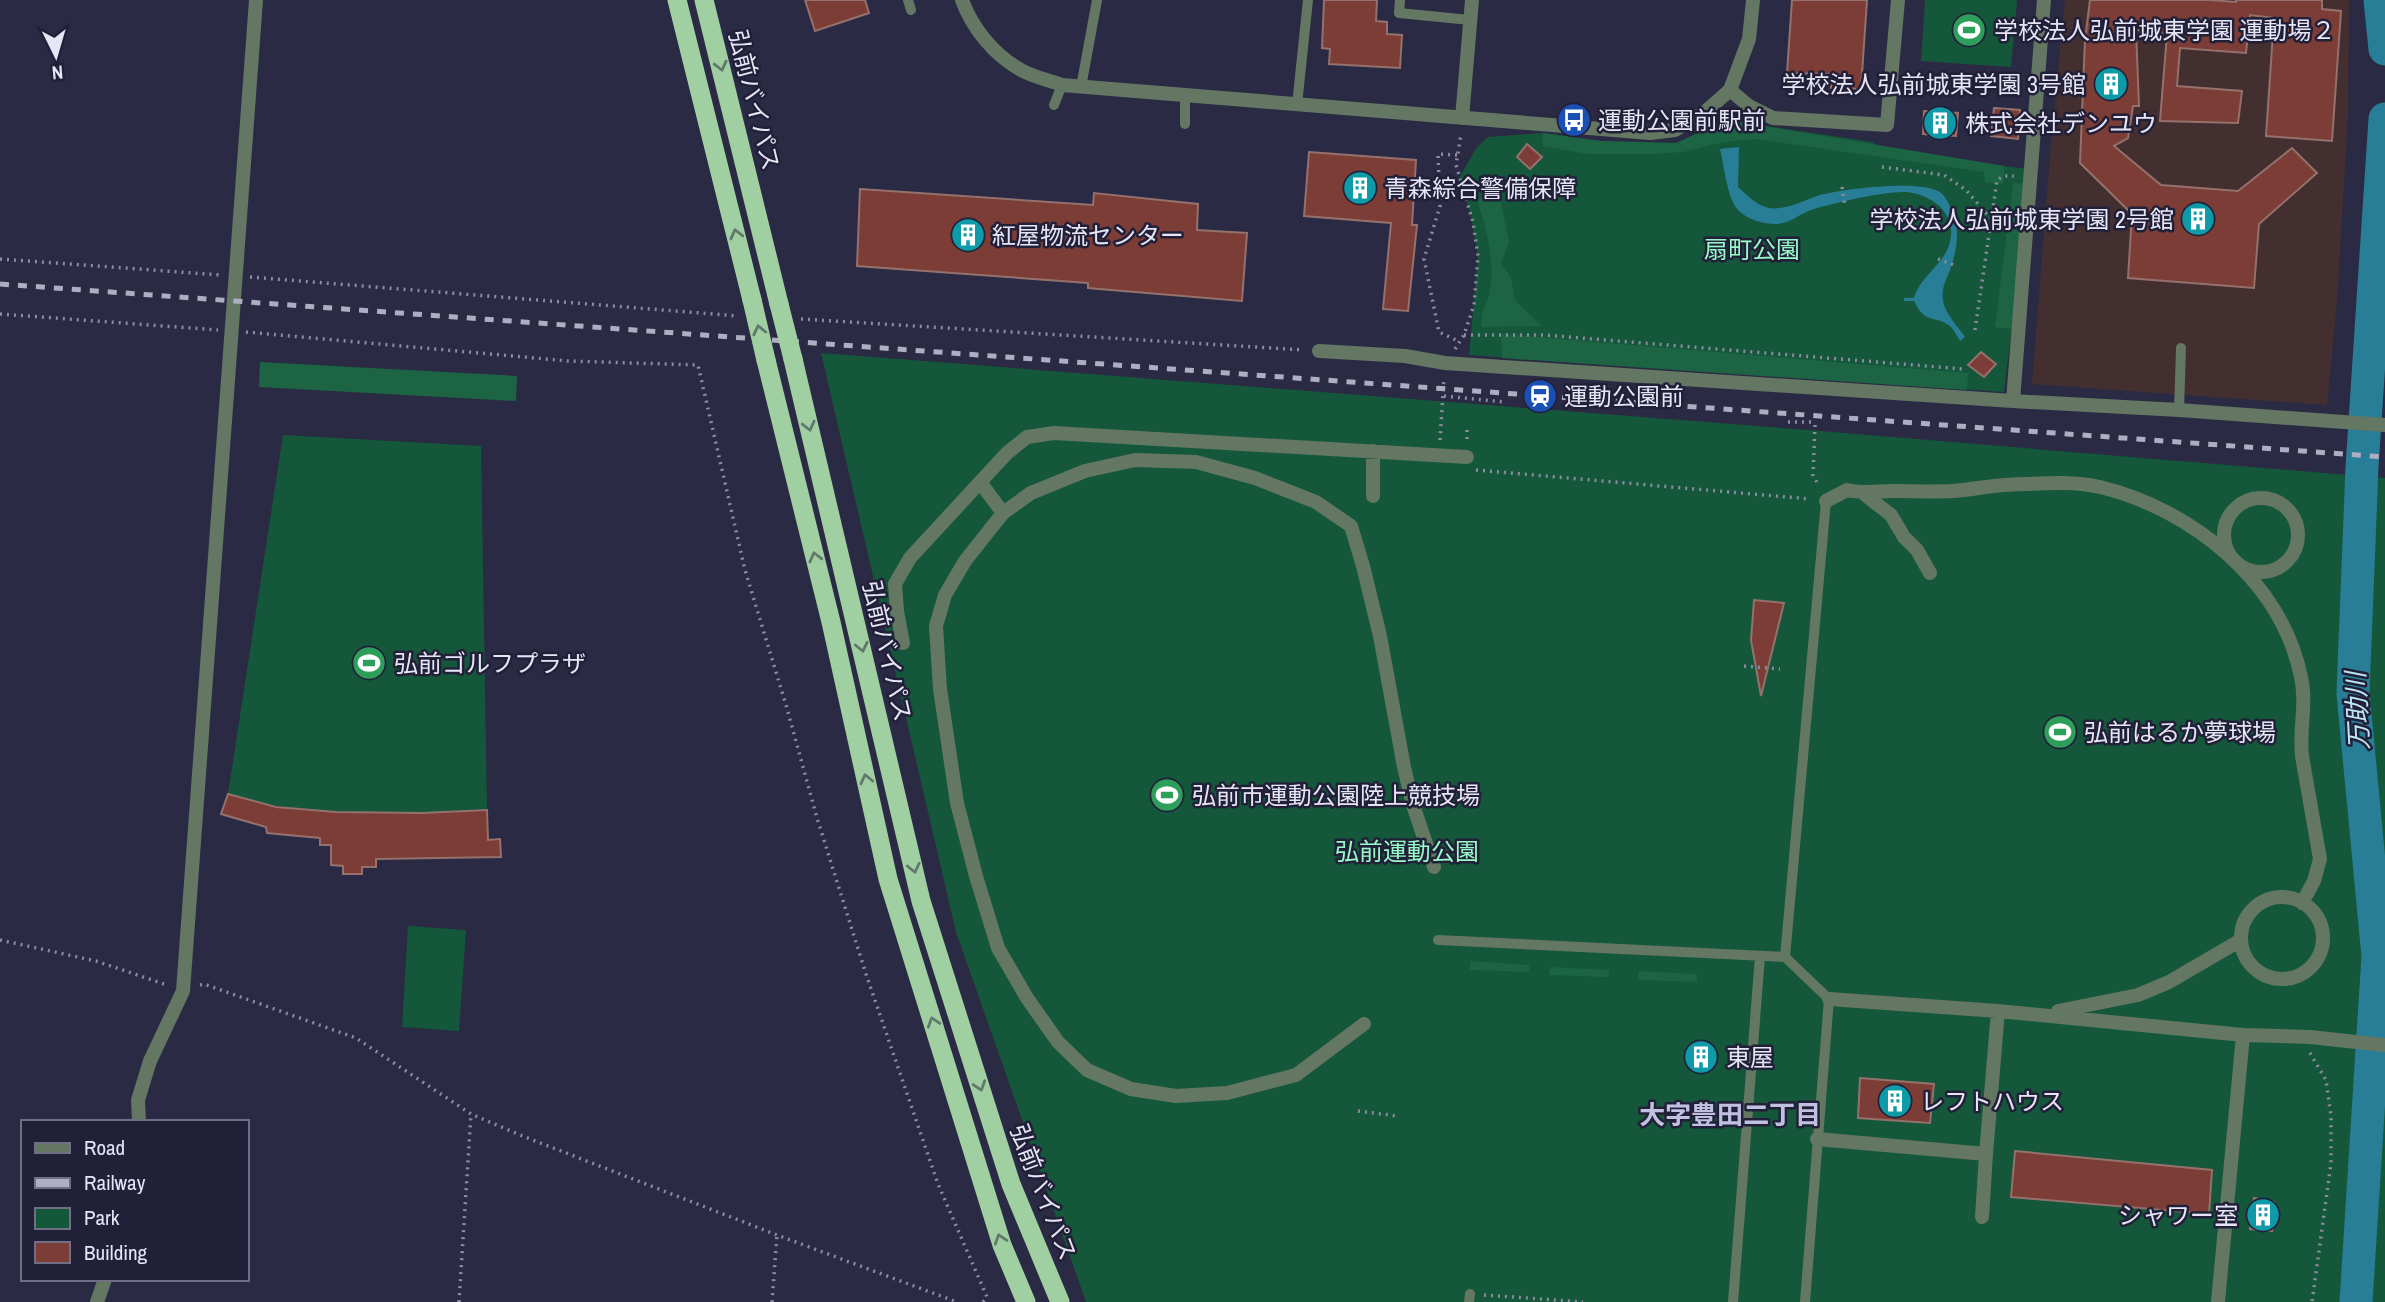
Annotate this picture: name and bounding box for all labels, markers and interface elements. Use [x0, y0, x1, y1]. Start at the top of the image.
sports icon: 学校法人弘前城東学園 運動場２ [1950, 11, 1988, 49]
place label: 学校法人弘前城東学園 運動場２ [1994, 14, 2335, 46]
north arrow [21, 21, 91, 91]
street label: 弘前バイパス [722, 26, 788, 174]
text: N [51, 59, 64, 86]
one-way arrow [713, 60, 727, 72]
building icon: 学校法人弘前城東学園 3号館 [2092, 65, 2130, 103]
place label: 学校法人弘前城東学園 3号館 [1782, 68, 2086, 100]
bus stop icon: 運動公園前駅前 [1555, 101, 1593, 139]
place label: 運動公園前駅前 [1598, 104, 1766, 136]
building icon: 株式会社デンユウ [1921, 104, 1959, 142]
place label: 株式会社デンユウ [1965, 107, 2157, 139]
building icon: 青森綜合警備保障 [1341, 169, 1379, 207]
place label: 青森綜合警備保障 [1384, 172, 1576, 204]
building icon: 学校法人弘前城東学園 2号館 [2179, 200, 2217, 238]
place label: 学校法人弘前城東学園 2号館 [1870, 203, 2174, 235]
building icon: 紅屋物流センター [949, 216, 987, 254]
place label: 紅屋物流センター [992, 219, 1184, 251]
one-way arrow [730, 228, 744, 240]
park label: 扇町公園 [1704, 233, 1800, 265]
one-way arrow [753, 324, 767, 336]
station icon: 運動公園前 [1521, 377, 1559, 415]
place label: 運動公園前 [1564, 380, 1684, 412]
one-way arrow [801, 419, 815, 431]
one-way arrow [809, 551, 823, 563]
street label: 弘前バイパス [856, 577, 920, 725]
one-way arrow [854, 641, 868, 653]
sports icon: 弘前ゴルフプラザ [350, 644, 388, 682]
place label: 弘前ゴルフプラザ [394, 647, 586, 679]
water label: 万助川 [2337, 668, 2377, 751]
sports icon: 弘前はるか夢球場 [2041, 713, 2079, 751]
place label: 弘前はるか夢球場 [2084, 716, 2276, 748]
one-way arrow [859, 773, 874, 785]
sports icon: 弘前市運動公園陸上競技場 [1148, 776, 1186, 814]
place label: 弘前市運動公園陸上競技場 [1192, 779, 1480, 811]
park label: 弘前運動公園 [1335, 835, 1479, 867]
one-way arrow [905, 862, 920, 874]
one-way arrow [927, 1016, 941, 1028]
building icon: 東屋 [1682, 1038, 1720, 1076]
place label: 東屋 [1726, 1041, 1774, 1073]
one-way arrow [972, 1079, 986, 1092]
building icon: レフトハウス [1876, 1082, 1914, 1120]
place label: レフトハウス [1920, 1085, 2064, 1117]
district label: 大字豊田二丁目 [1639, 1097, 1821, 1132]
street label: 弘前バイパス [1003, 1119, 1085, 1265]
legend [21, 1120, 248, 1281]
text: Road [84, 1133, 125, 1162]
text: Railway [84, 1168, 146, 1197]
building icon: シャワー室 [2244, 1196, 2282, 1234]
place label: シャワー室 [2118, 1199, 2238, 1231]
text: Park [84, 1203, 120, 1232]
one-way arrow [994, 1233, 1009, 1245]
text: Building [84, 1238, 148, 1267]

